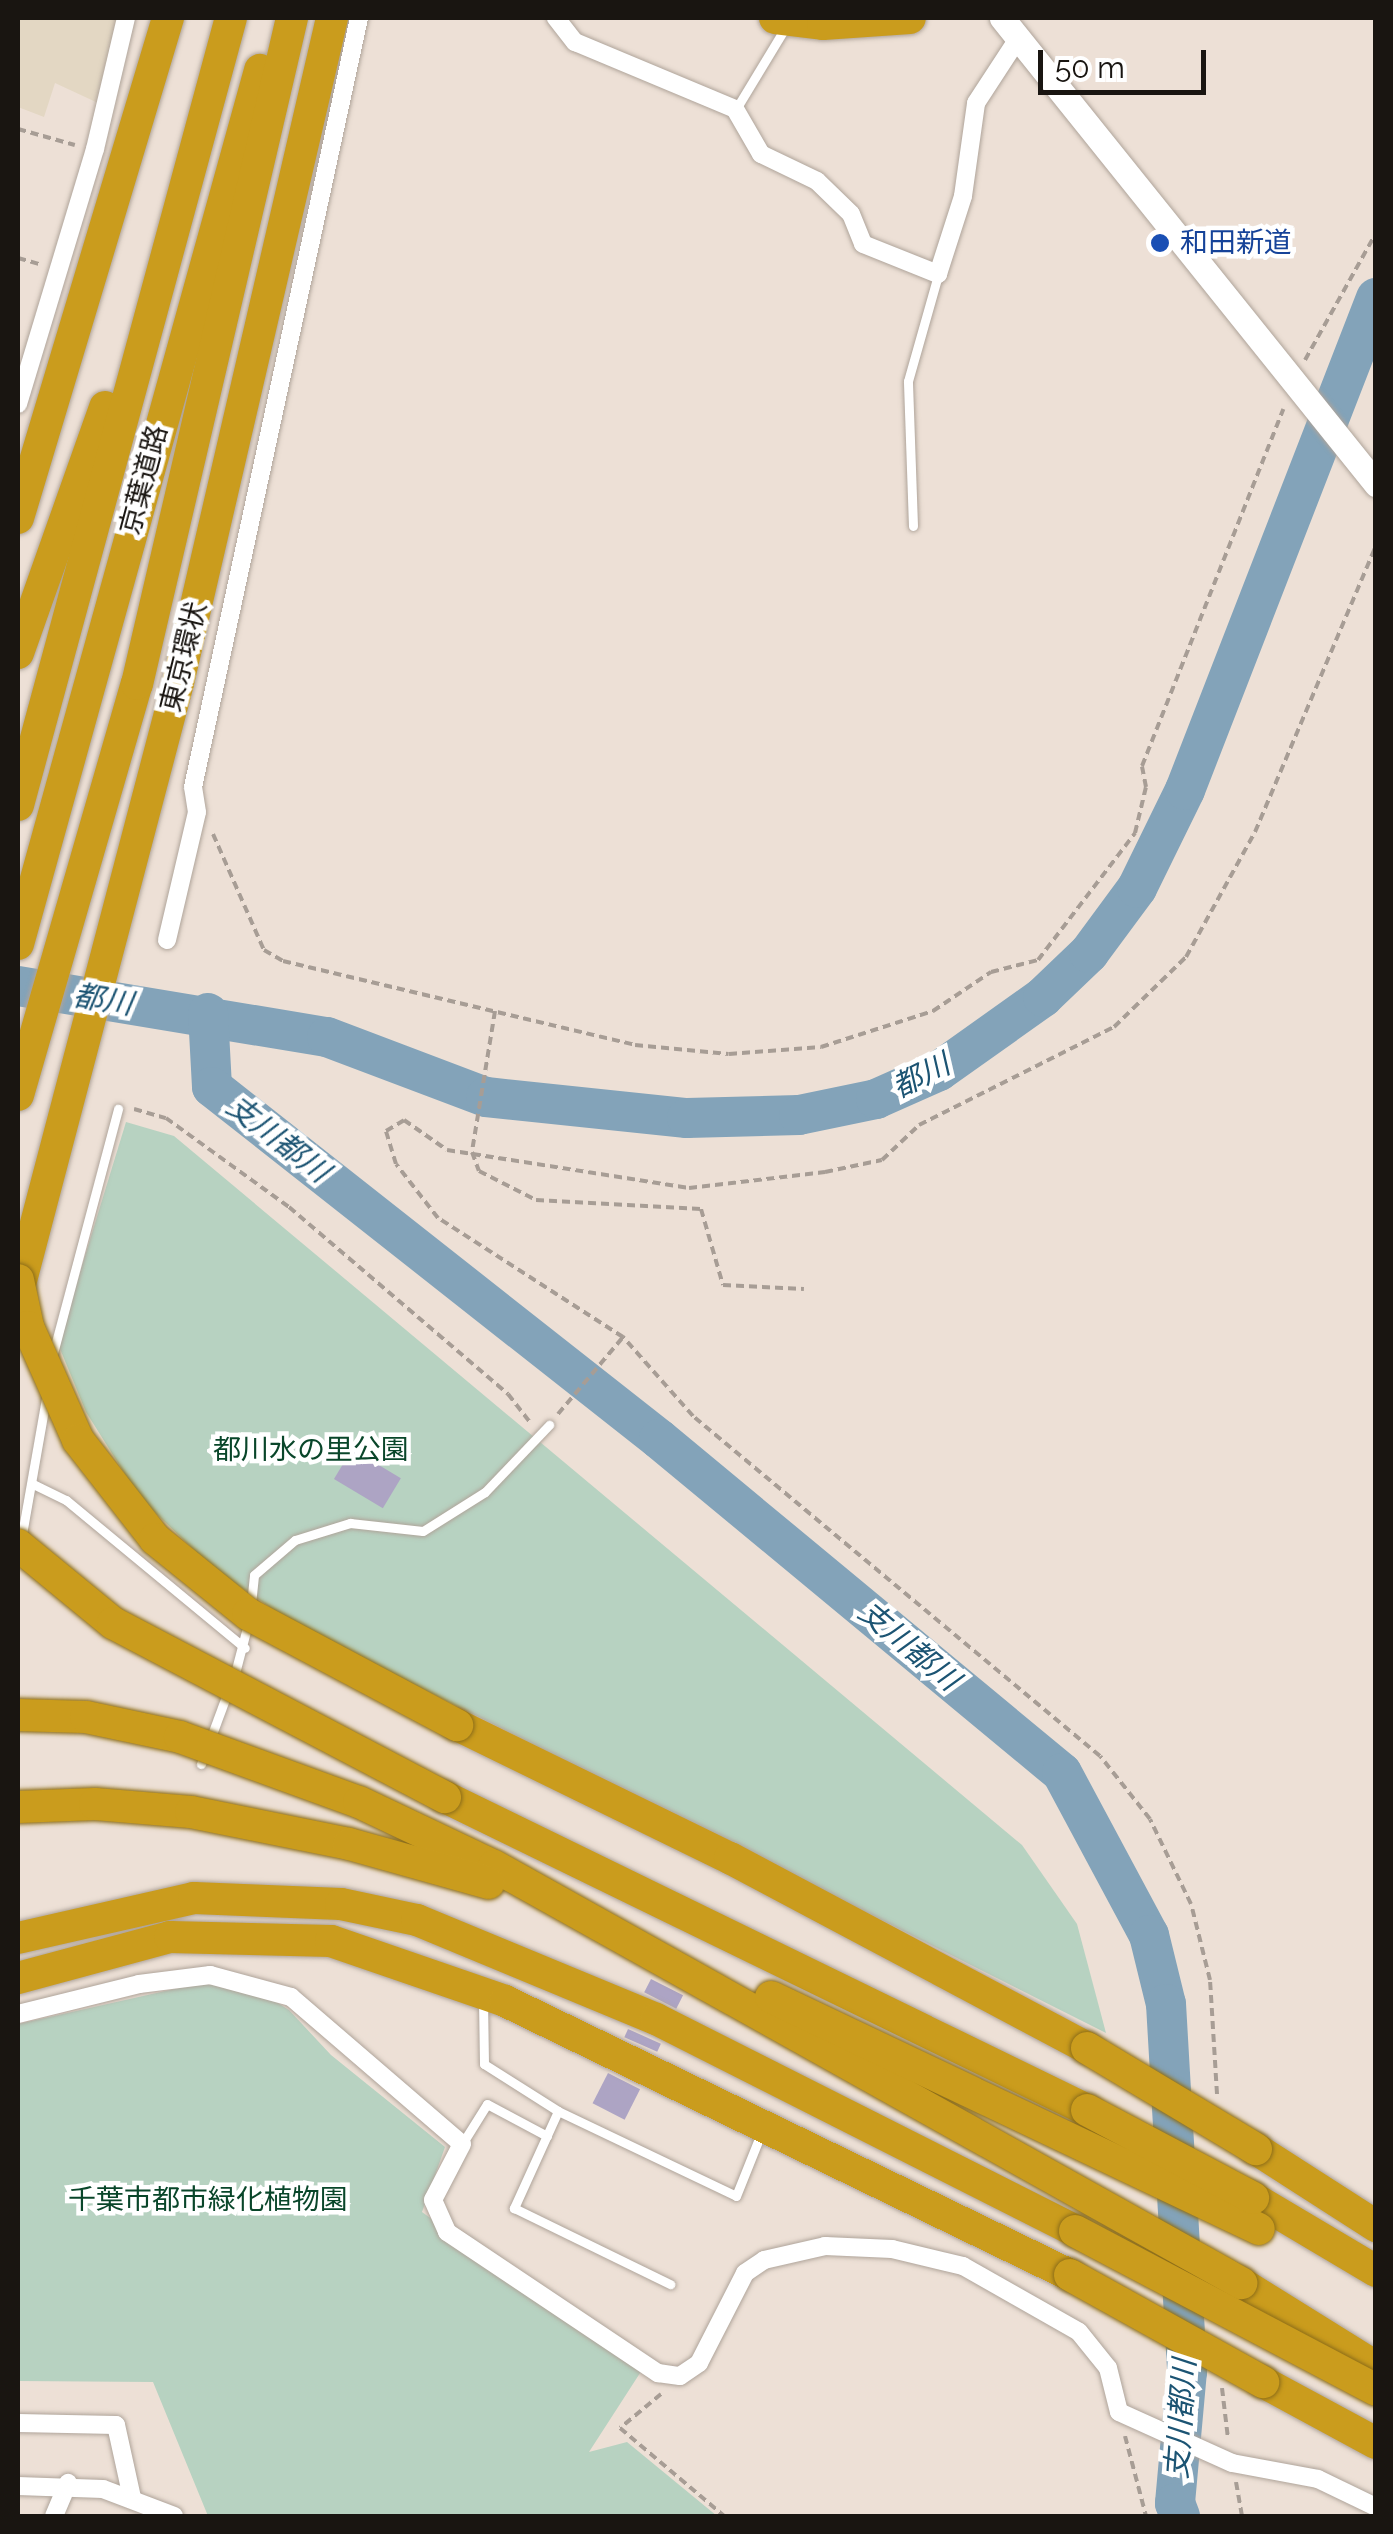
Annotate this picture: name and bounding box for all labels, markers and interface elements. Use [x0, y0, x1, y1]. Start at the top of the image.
scale bar [1043, 30, 1210, 92]
text: 50 m [1055, 50, 1125, 85]
place label: 和田新道 [1180, 226, 1292, 260]
marker: 和田新道 [1149, 232, 1171, 254]
street label: 京葉道路 [113, 422, 175, 538]
street label: 東京環状 [154, 599, 214, 715]
water label: 都川 [71, 978, 135, 1022]
water label: 都川 [886, 1046, 956, 1106]
water label: 支川都川 [220, 1088, 336, 1190]
park label: 都川水の里公園 [213, 1433, 409, 1467]
water label: 支川都川 [851, 1594, 967, 1698]
park label: 千葉市都市緑化植物園 [68, 2183, 348, 2217]
water label: 支川都川 [1159, 2358, 1203, 2480]

